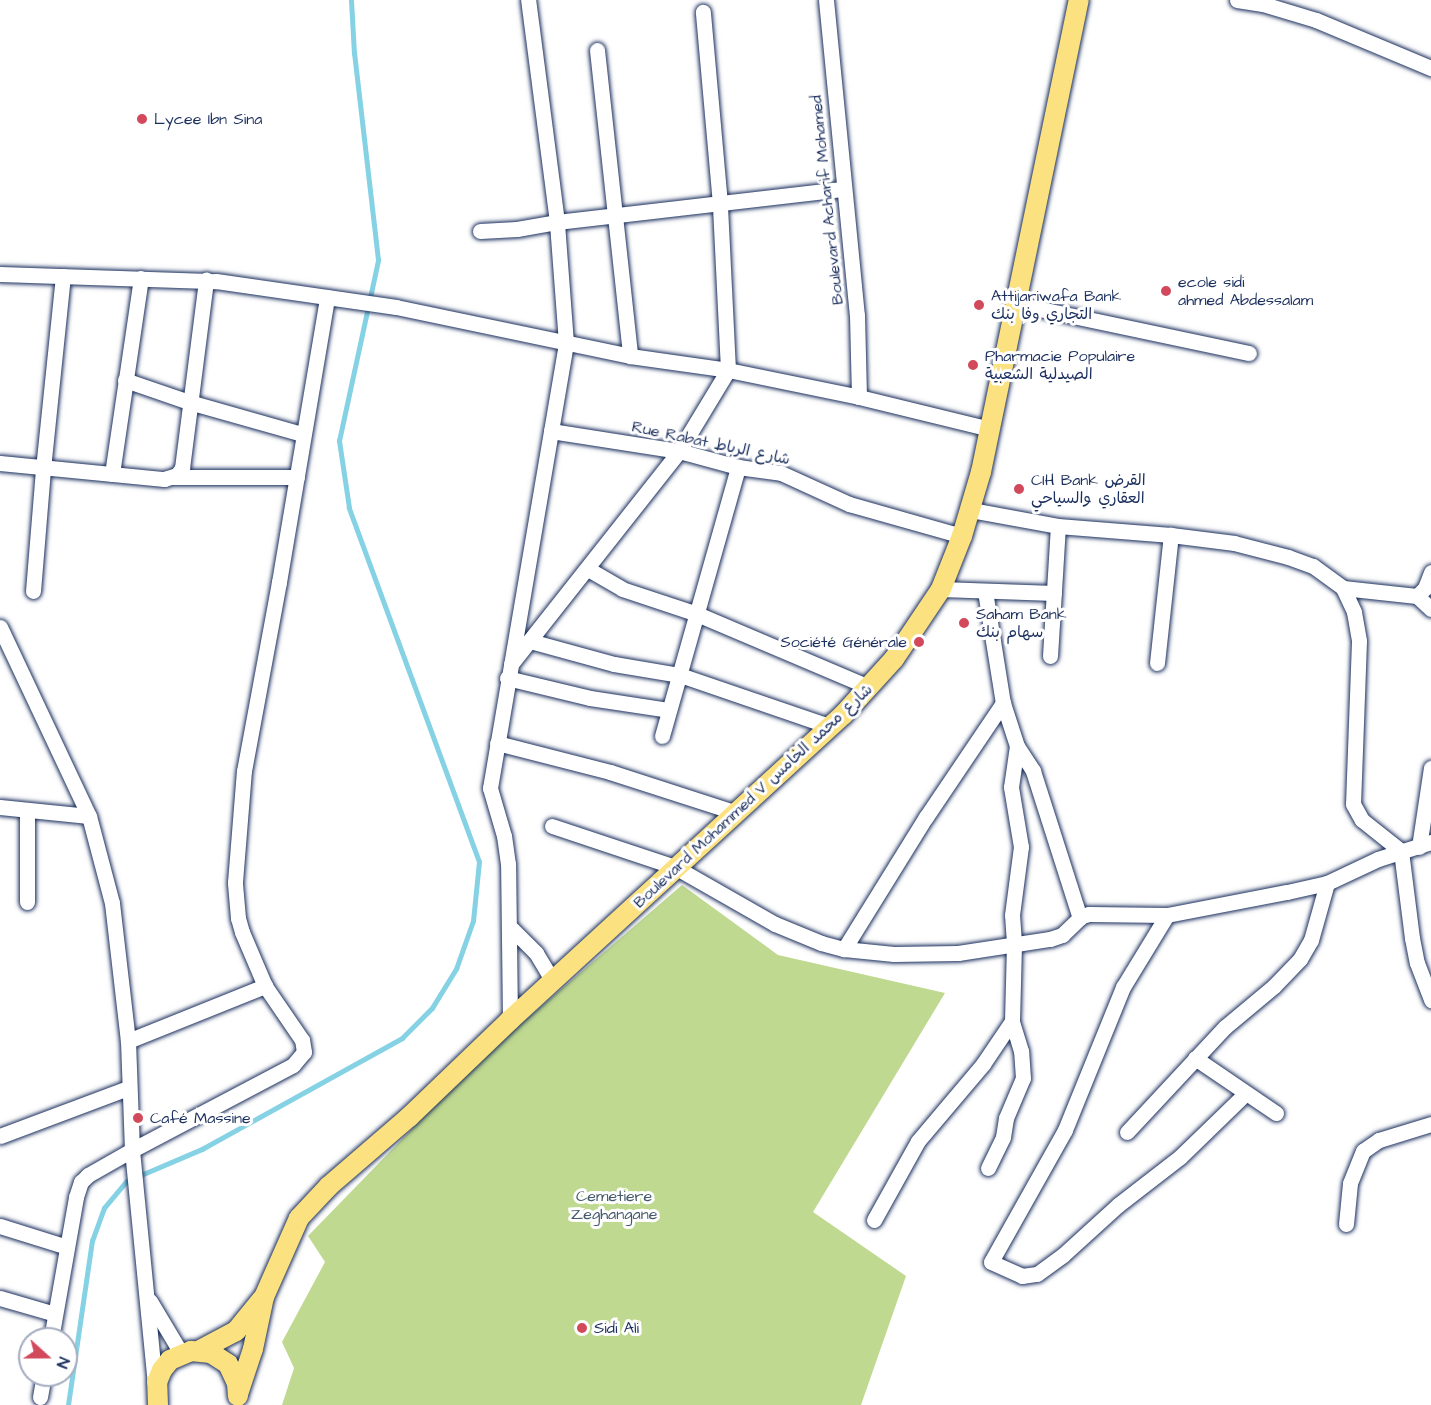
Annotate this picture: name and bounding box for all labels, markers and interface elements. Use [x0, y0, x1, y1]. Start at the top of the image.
street label: Boulevard Acharif Mohamed [806, 94, 848, 306]
place label: Lycee Ibn Sina [154, 109, 262, 129]
marker: Lycee Ibn Sina [135, 112, 149, 126]
place label: ecole sidi ahmed Abdessalam [1178, 272, 1313, 310]
marker: ecole sidi ahmed Abdessalam [1159, 284, 1173, 298]
place label: Attijariwafa Bank التجاري وفا بنك [991, 286, 1121, 324]
marker: Attijariwafa Bank التجاري وفا بنك [972, 298, 986, 312]
place label: Pharmacie Populaire الصيدلية الشعبية [985, 346, 1135, 384]
marker: Pharmacie Populaire الصيدلية الشعبية [966, 358, 980, 372]
street label: Rue Rabat شارع الرباط [630, 417, 792, 469]
place label: CIH Bank القرض العقاري والسياحي [1031, 470, 1146, 508]
marker: CIH Bank القرض العقاري والسياحي [1012, 482, 1026, 496]
place label: Saham Bank سهام بنك [976, 604, 1067, 642]
marker: Saham Bank سهام بنك [957, 616, 971, 630]
place label: Société Générale [780, 632, 907, 652]
marker: Société Générale [912, 635, 926, 649]
street label: Boulevard Mohammed V شارع محمد الخامس [629, 680, 877, 912]
place label: Café Massine [150, 1108, 251, 1128]
marker: Café Massine [131, 1111, 145, 1125]
park label: Cemetiere Zeghangane [571, 1186, 657, 1224]
place label: Sidi Ali [594, 1318, 639, 1338]
marker: Sidi Ali [575, 1321, 589, 1335]
north arrow [18, 1327, 78, 1387]
text: N [51, 1354, 75, 1371]

